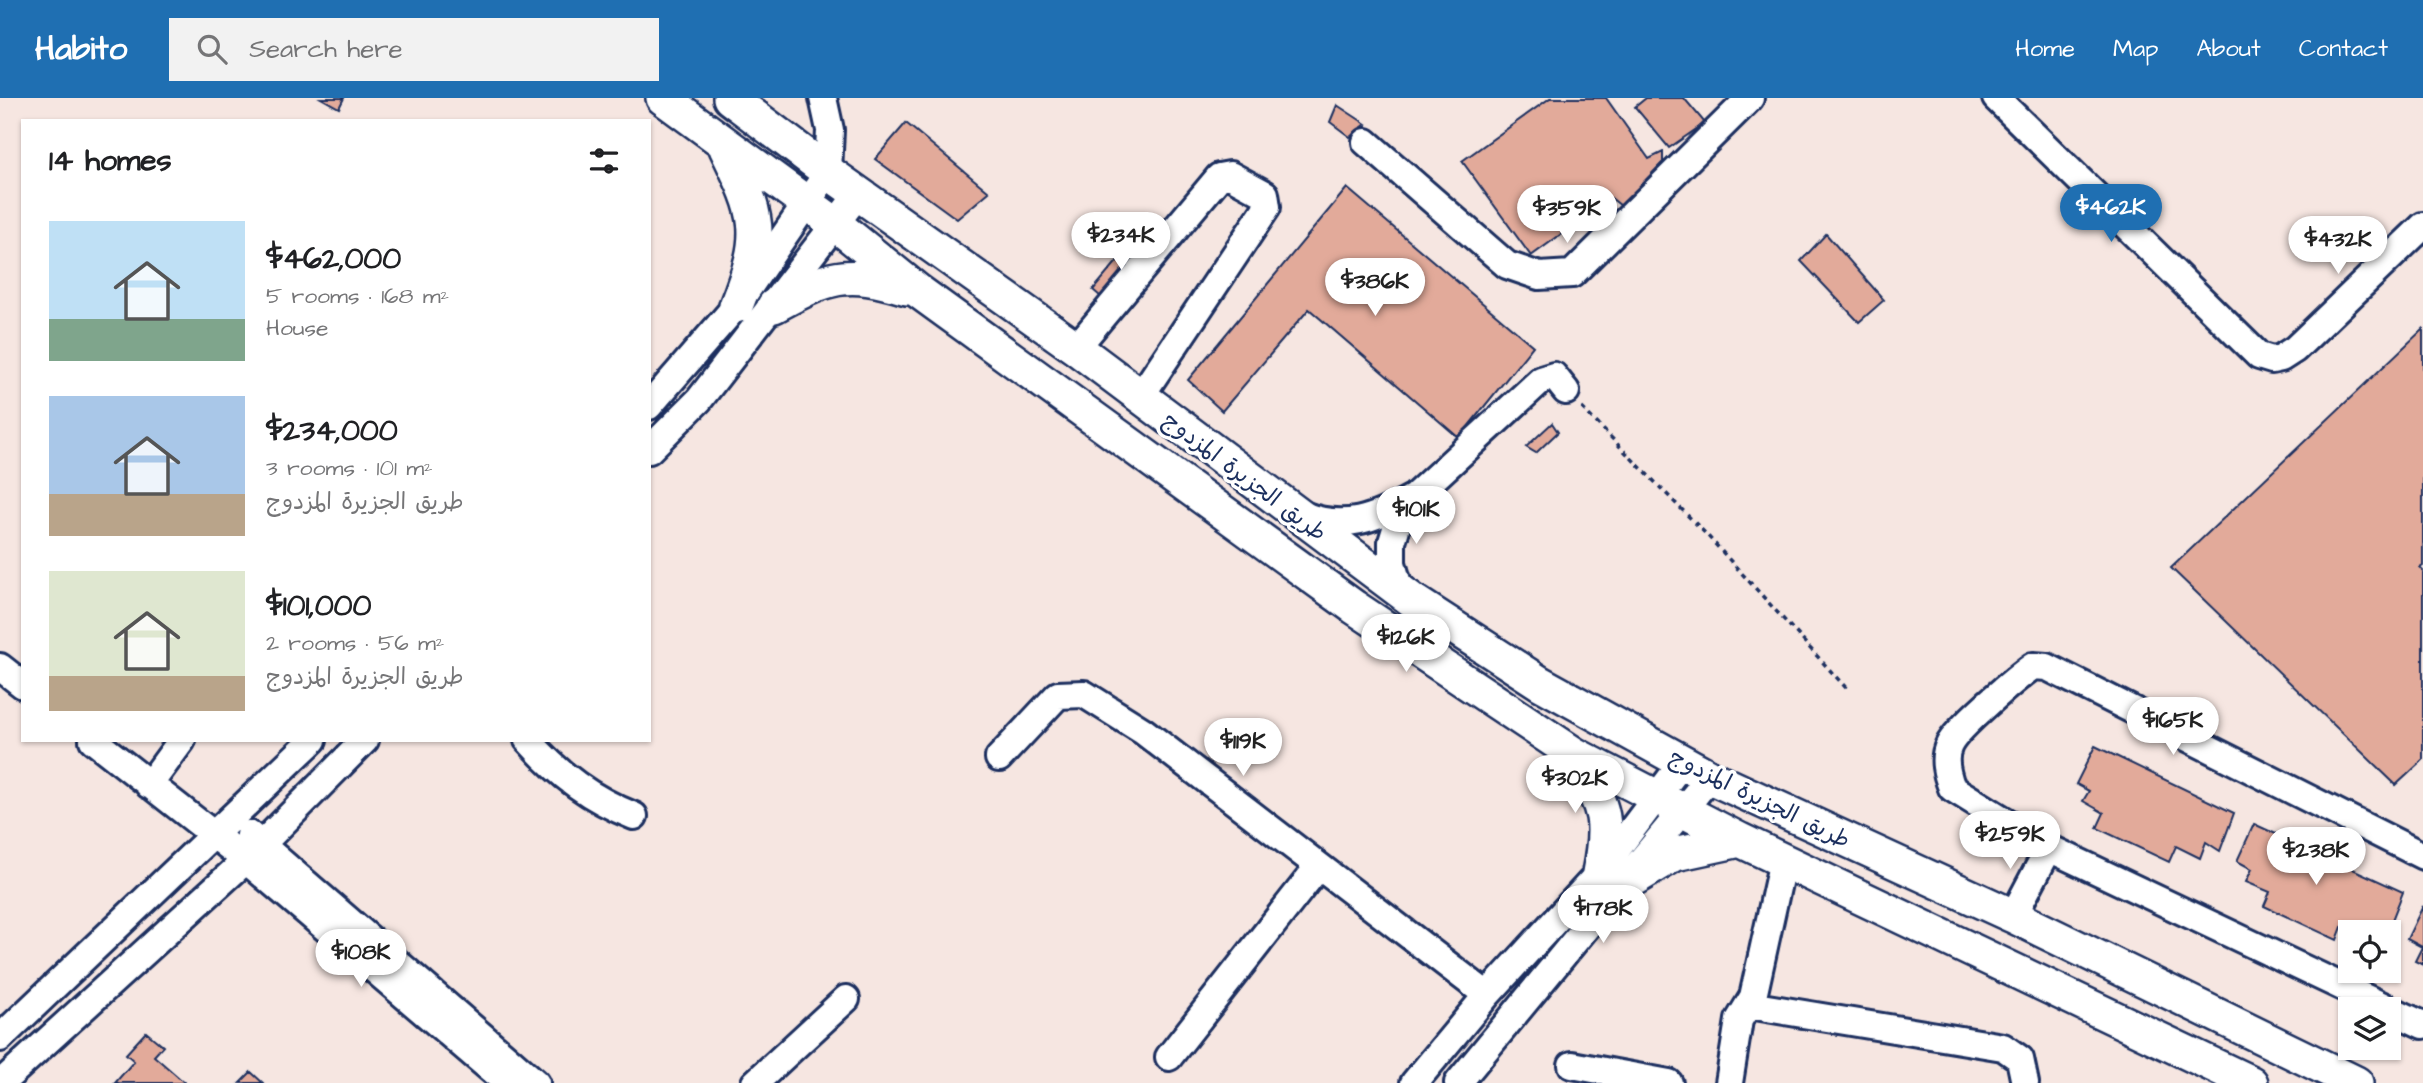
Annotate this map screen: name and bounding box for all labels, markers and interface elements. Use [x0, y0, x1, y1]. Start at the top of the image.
search box [169, 18, 659, 81]
text: Habito [35, 26, 127, 72]
icon: search [193, 30, 231, 68]
text: Search here [249, 31, 403, 67]
text: Home [2015, 32, 2075, 66]
text: Map [2113, 32, 2158, 66]
text: About [2196, 32, 2261, 66]
text: Contact [2299, 32, 2388, 66]
text: 14 homes [49, 140, 172, 182]
icon: filters [585, 142, 623, 180]
pin: $462K [2062, 184, 2160, 244]
pin: $359K [1518, 186, 1616, 245]
text: $462K [2076, 191, 2146, 223]
text: $359K [1533, 192, 1601, 224]
pin: $234K [1072, 212, 1170, 272]
pin: $432K [2289, 216, 2387, 276]
text: $234K [1087, 219, 1155, 251]
text: $432K [2304, 223, 2372, 255]
text: $462,000 [266, 238, 401, 280]
icon: home [105, 249, 189, 333]
pin: $386K [1326, 258, 1424, 318]
text: $386K [1341, 265, 1409, 297]
text: 5 rooms · 168 m² [266, 280, 449, 312]
text: House [266, 312, 329, 344]
street label: طريق الجزيرة المزدوج [1156, 405, 1333, 549]
text: $234,000 [266, 410, 398, 452]
icon: home [105, 424, 189, 508]
text: 3 rooms · 101 m² [266, 452, 433, 484]
text: طريق الجزيرة المزدوج [266, 486, 464, 518]
pin: $101K [1367, 486, 1465, 546]
text: $101K [1392, 493, 1440, 525]
text: $101,000 [266, 585, 371, 627]
icon: home [105, 599, 189, 683]
pin: $126K [1357, 614, 1455, 674]
text: $126K [1377, 621, 1435, 653]
text: 2 rooms · 56 m² [266, 627, 444, 659]
text: طريق الجزيرة المزدوج [266, 661, 464, 693]
pin: $165K [2124, 698, 2222, 757]
text: $165K [2143, 704, 2203, 736]
pin: $119K [1194, 718, 1292, 778]
text: $119K [1220, 725, 1266, 757]
street label: طريق الجزيرة المزدوج [1664, 741, 1855, 857]
pin: $302K [1526, 756, 1624, 815]
text: $302K [1542, 762, 1608, 794]
pin: $259K [1961, 812, 2059, 871]
text: $259K [1975, 818, 2045, 850]
pin: $238K [2267, 828, 2365, 887]
text: $238K [2283, 834, 2349, 866]
pin: $178K [1554, 886, 1652, 945]
text: $178K [1574, 892, 1632, 924]
map controls [2338, 920, 2401, 1060]
button: locate [2338, 920, 2401, 983]
pin: $108K [312, 930, 410, 989]
text: $108K [331, 936, 391, 968]
button: layers [2338, 997, 2401, 1060]

